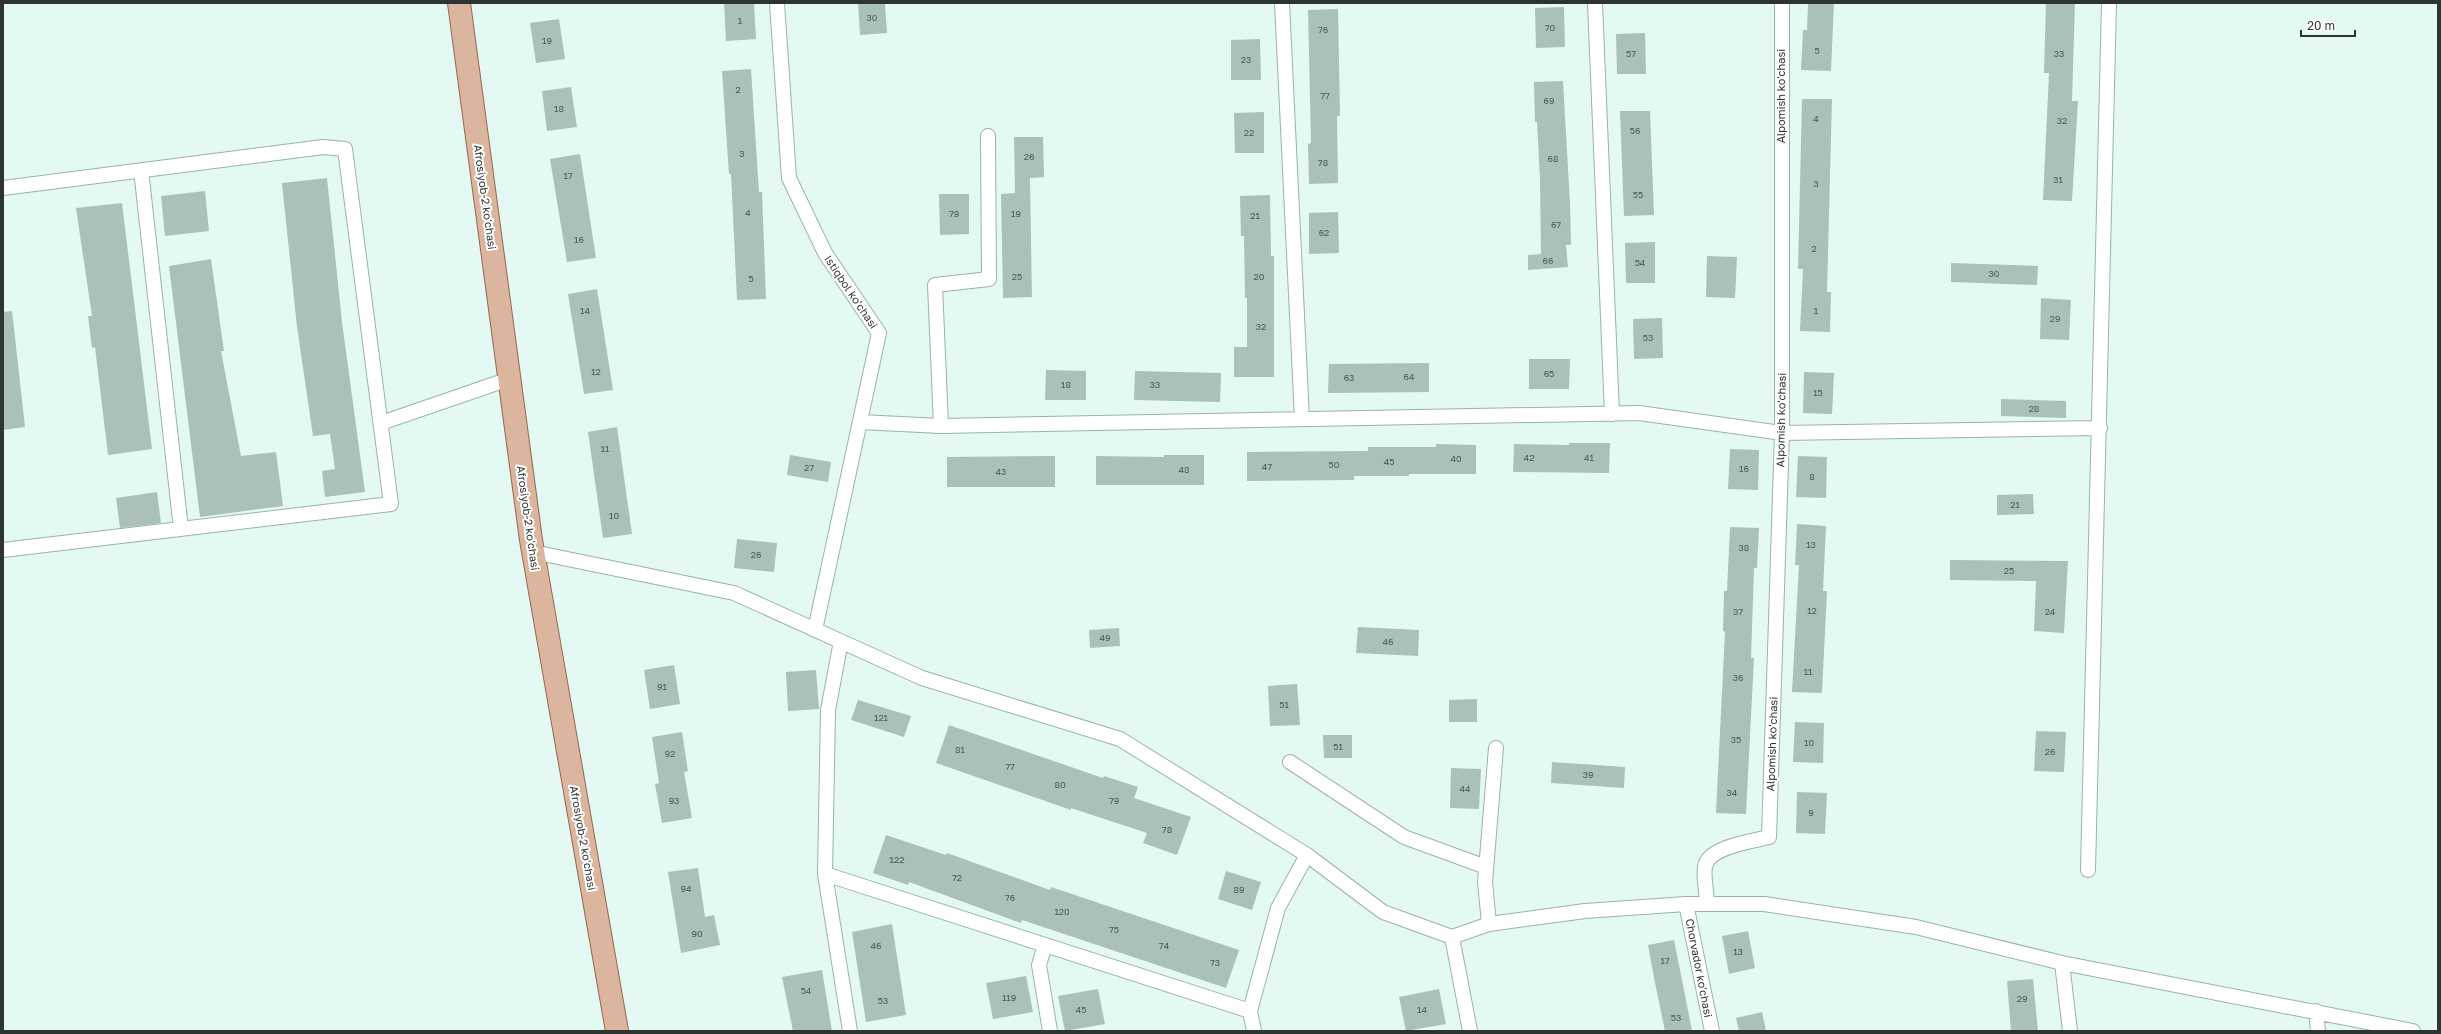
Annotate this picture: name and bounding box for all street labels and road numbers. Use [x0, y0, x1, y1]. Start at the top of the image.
street label: Alpomish ko'chasi [1774, 49, 1787, 143]
street label: Afrosiyob-2 ko'chasi [472, 144, 499, 250]
street label: Istiqbol ko'chasi [822, 253, 881, 331]
street label: Alpomish ko'chasi [1773, 373, 1788, 467]
street label: Afrosiyob-2 ko'chasi [515, 465, 542, 571]
street label: Alpomish ko'chasi [1763, 696, 1780, 791]
street label: Afrosiyob-2 ko'chasi [568, 785, 599, 891]
street label: Chorvador ko'chasi [1684, 917, 1715, 1019]

